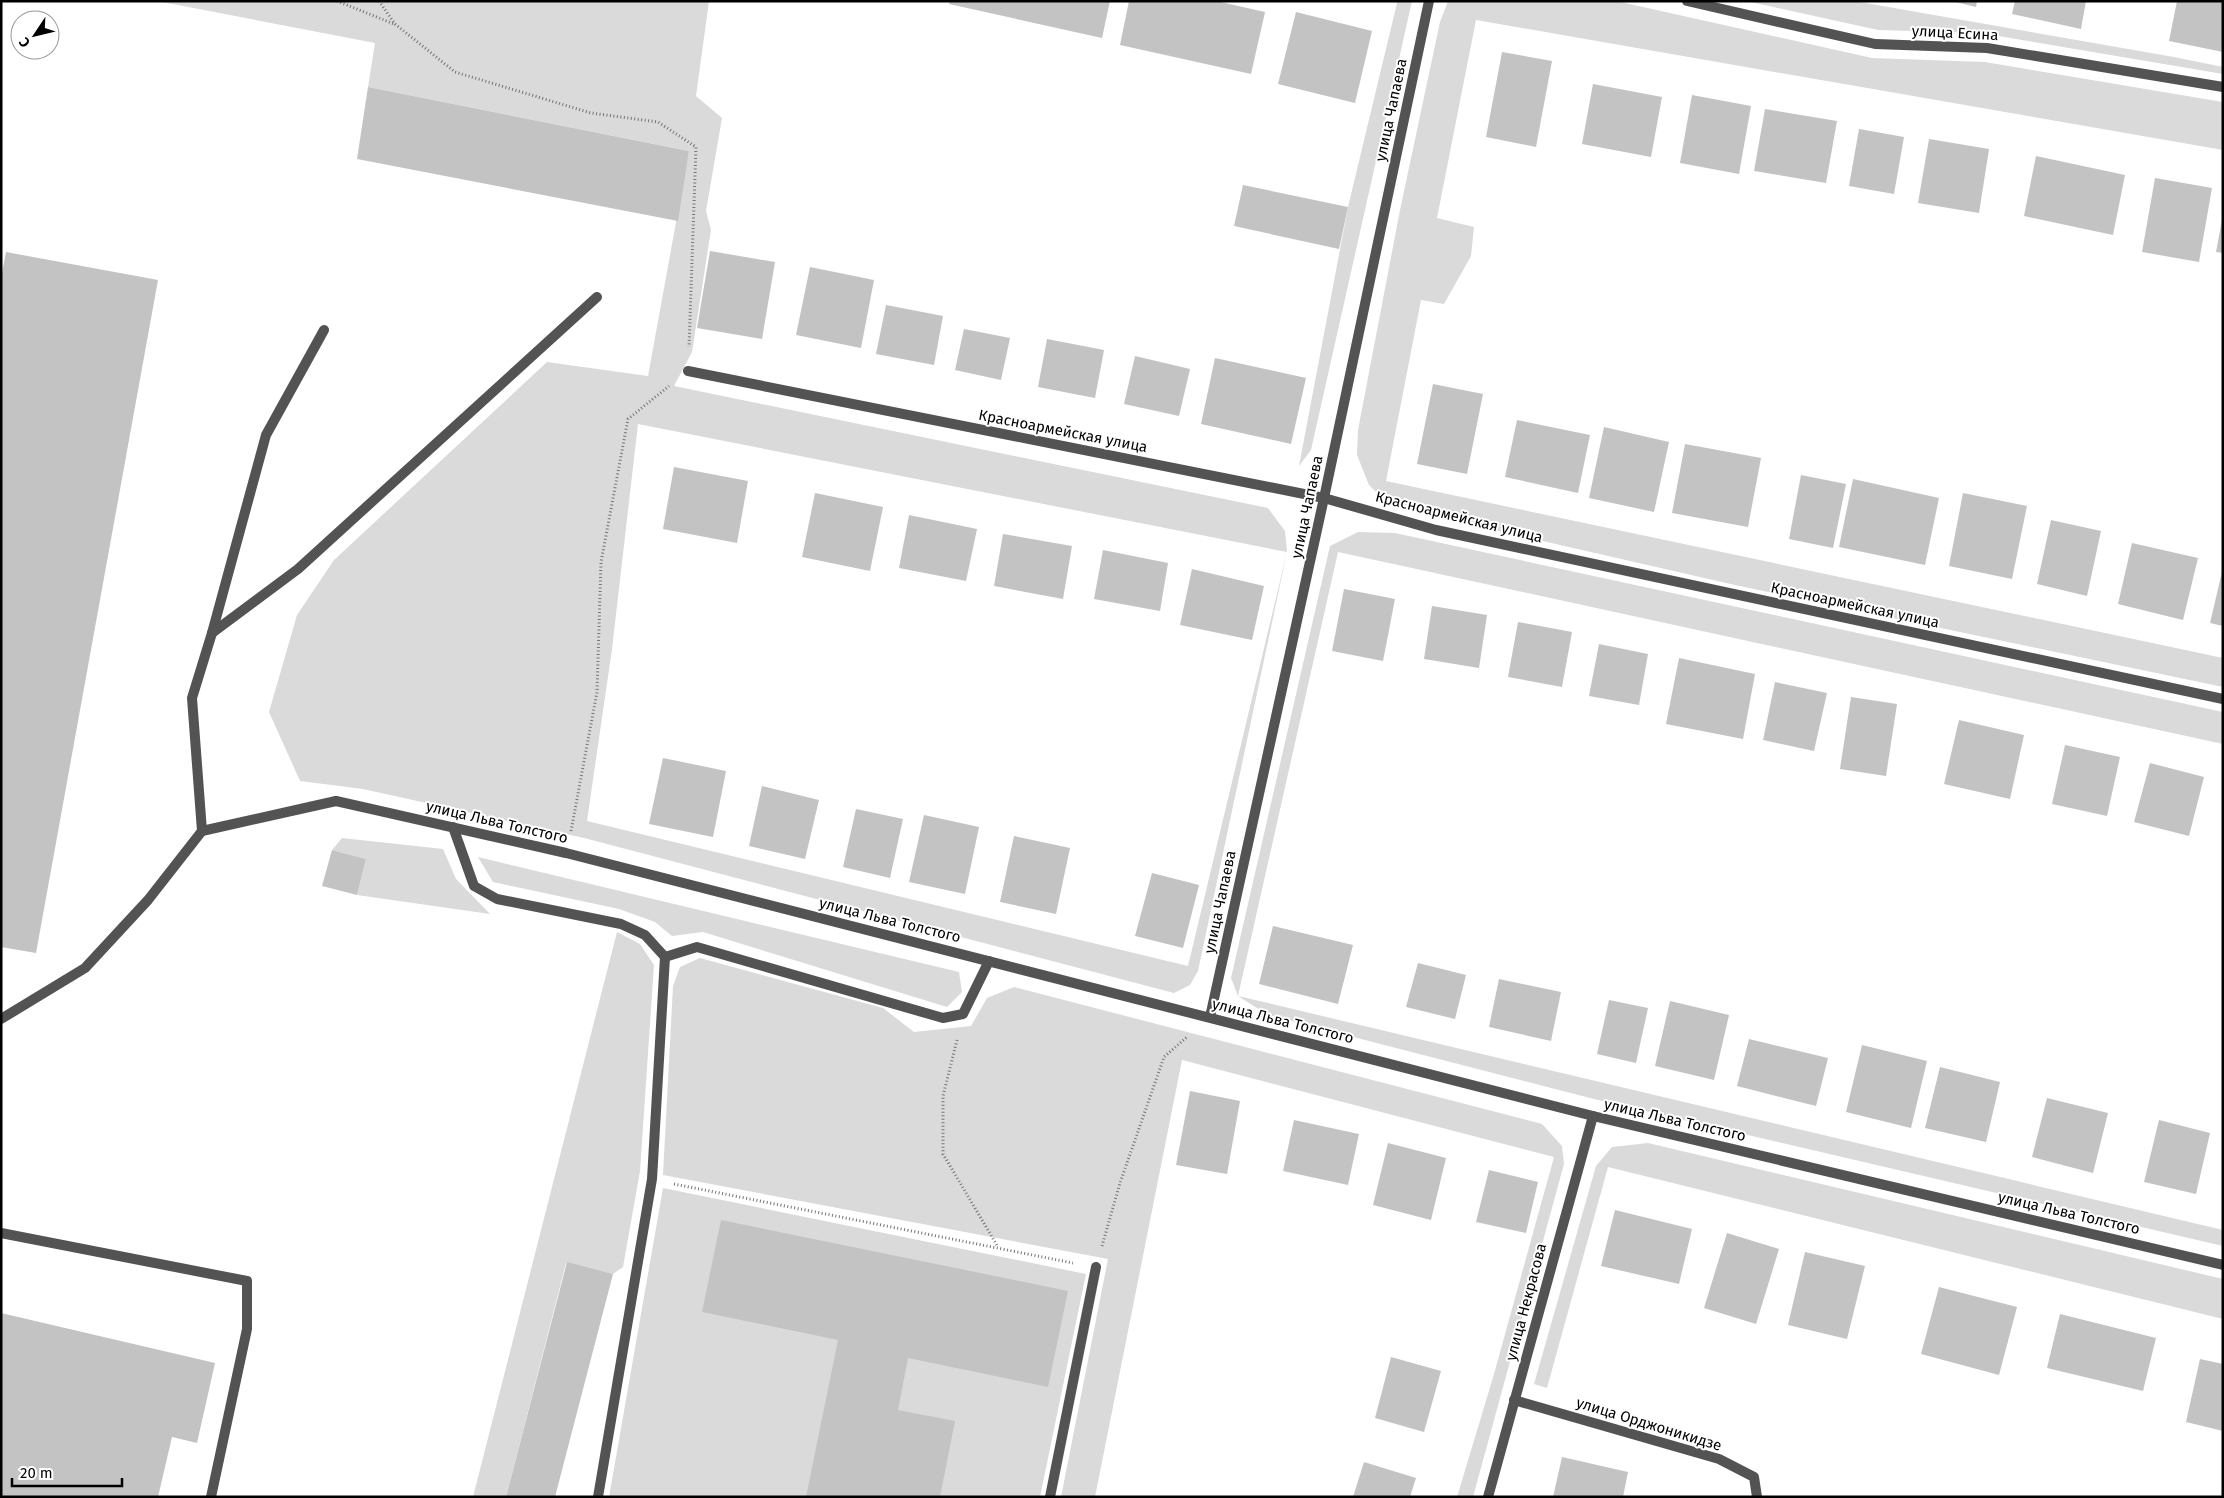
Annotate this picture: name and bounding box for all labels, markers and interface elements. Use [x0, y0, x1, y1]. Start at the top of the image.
north arrow [10, 10, 60, 60]
street label: улица Есина [1911, 22, 1999, 44]
text: С [15, 34, 34, 50]
street label: улица Чапаева [1371, 57, 1411, 163]
street label: Красноармейская улица [977, 406, 1149, 456]
street label: улица Чапаева [1287, 454, 1327, 560]
street label: Красноармейская улица [1374, 488, 1544, 546]
street label: Красноармейская улица [1769, 578, 1941, 632]
street label: улица Льва Толстого [424, 797, 570, 847]
street label: улица Чапаева [1200, 849, 1240, 955]
street label: улица Льва Толстого [817, 894, 963, 946]
street label: улица Льва Толстого [1210, 995, 1356, 1047]
street label: улица Льва Толстого [1602, 1095, 1748, 1145]
street label: улица Льва Толстого [1996, 1188, 2142, 1238]
street label: улица Некрасова [1502, 1241, 1550, 1363]
street label: улица Орджоникидзе [1574, 1393, 1724, 1455]
scale bar [12, 1456, 122, 1488]
text: 20 m [20, 1464, 53, 1482]

